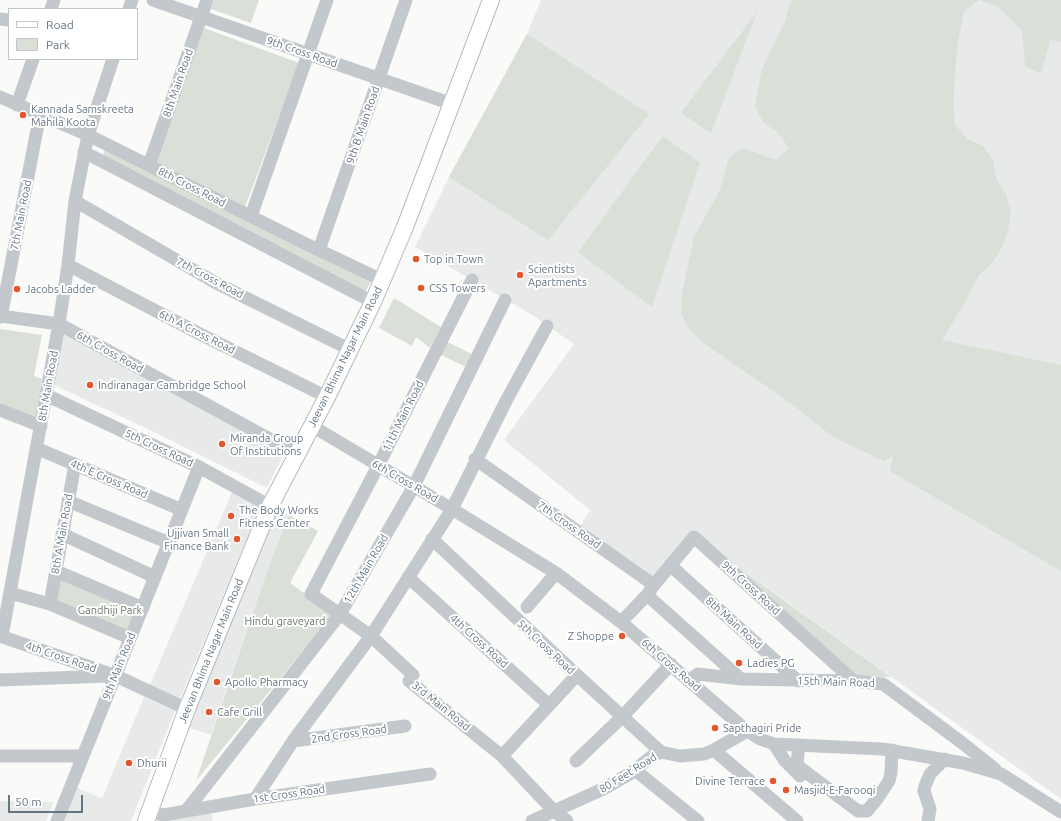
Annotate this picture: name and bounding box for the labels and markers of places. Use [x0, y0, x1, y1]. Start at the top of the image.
place label: Kannada Samskreeta Mahila Koota [31, 102, 134, 128]
marker: Kannada Samskreeta Mahila Koota [18, 110, 28, 120]
place label: Top in Town [424, 252, 483, 266]
marker: Top in Town [411, 254, 421, 264]
place label: Scientists Apartments [528, 262, 587, 288]
marker: Scientists Apartments [515, 270, 525, 280]
place label: CSS Towers [429, 281, 485, 295]
place label: Jacobs Ladder [25, 282, 96, 296]
marker: CSS Towers [416, 283, 426, 293]
marker: Jacobs Ladder [12, 284, 22, 294]
place label: Indiranagar Cambridge School [98, 378, 246, 392]
marker: Indiranagar Cambridge School [85, 380, 95, 390]
place label: Miranda Group Of Institutions [230, 431, 304, 457]
marker: Miranda Group Of Institutions [217, 439, 227, 449]
place label: The Body Works Fitness Center [239, 503, 319, 529]
marker: The Body Works Fitness Center [226, 511, 236, 521]
place label: Ujjivan Small Finance Bank [164, 526, 229, 552]
marker: Ujjivan Small Finance Bank [232, 534, 242, 544]
place label: Z Shoppe [568, 629, 614, 643]
marker: Z Shoppe [617, 631, 627, 641]
place label: Ladies PG [747, 656, 795, 670]
marker: Ladies PG [734, 658, 744, 668]
place label: Apollo Pharmacy [225, 675, 308, 689]
marker: Apollo Pharmacy [212, 677, 222, 687]
place label: Cafe Grill [217, 705, 262, 719]
marker: Cafe Grill [204, 707, 214, 717]
place label: Sapthagiri Pride [723, 721, 801, 735]
marker: Sapthagiri Pride [710, 723, 720, 733]
place label: Dhurii [137, 756, 167, 770]
marker: Dhurii [124, 758, 134, 768]
place label: Divine Terrace [695, 774, 765, 788]
marker: Divine Terrace [768, 776, 778, 786]
place label: Masjid-E-Farooqi [794, 783, 875, 797]
marker: Masjid-E-Farooqi [781, 785, 791, 795]

